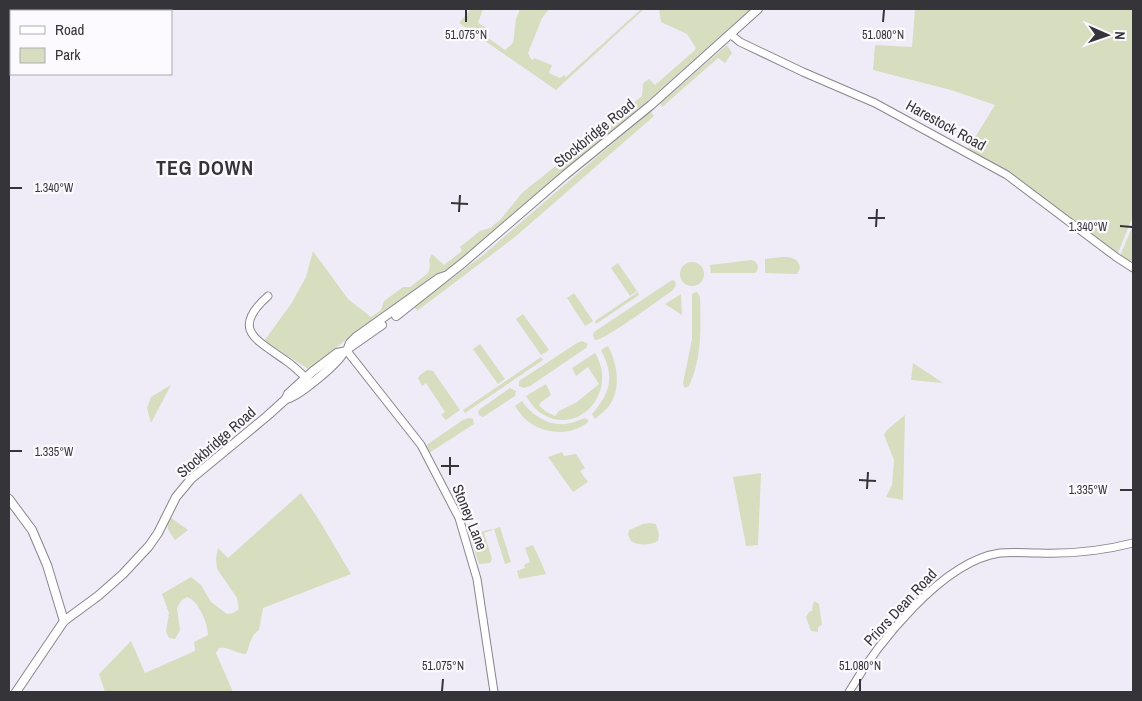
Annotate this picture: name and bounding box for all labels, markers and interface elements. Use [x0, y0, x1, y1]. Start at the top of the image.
legend [10, 10, 172, 75]
north arrow [1082, 10, 1132, 60]
text: Road [55, 19, 84, 40]
text: 51.075°N [445, 27, 487, 43]
text: 51.080°N [862, 27, 904, 43]
text: N [1111, 31, 1129, 40]
text: Park [55, 44, 81, 65]
street label: Stockbridge Road [549, 94, 639, 172]
street label: Harestock Road [902, 94, 990, 156]
district label: TEG DOWN [156, 154, 254, 181]
text: 1.340°W [35, 180, 74, 196]
text: 1.340°W [1069, 219, 1108, 235]
street label: Stockbridge Road [172, 402, 260, 482]
text: 1.335°W [35, 444, 74, 460]
street label: Stoney Lane [447, 481, 493, 553]
text: 1.335°W [1069, 482, 1108, 498]
street label: Priors Dean Road [859, 564, 941, 650]
text: 51.075°N [422, 658, 464, 674]
text: 51.080°N [839, 658, 881, 674]

